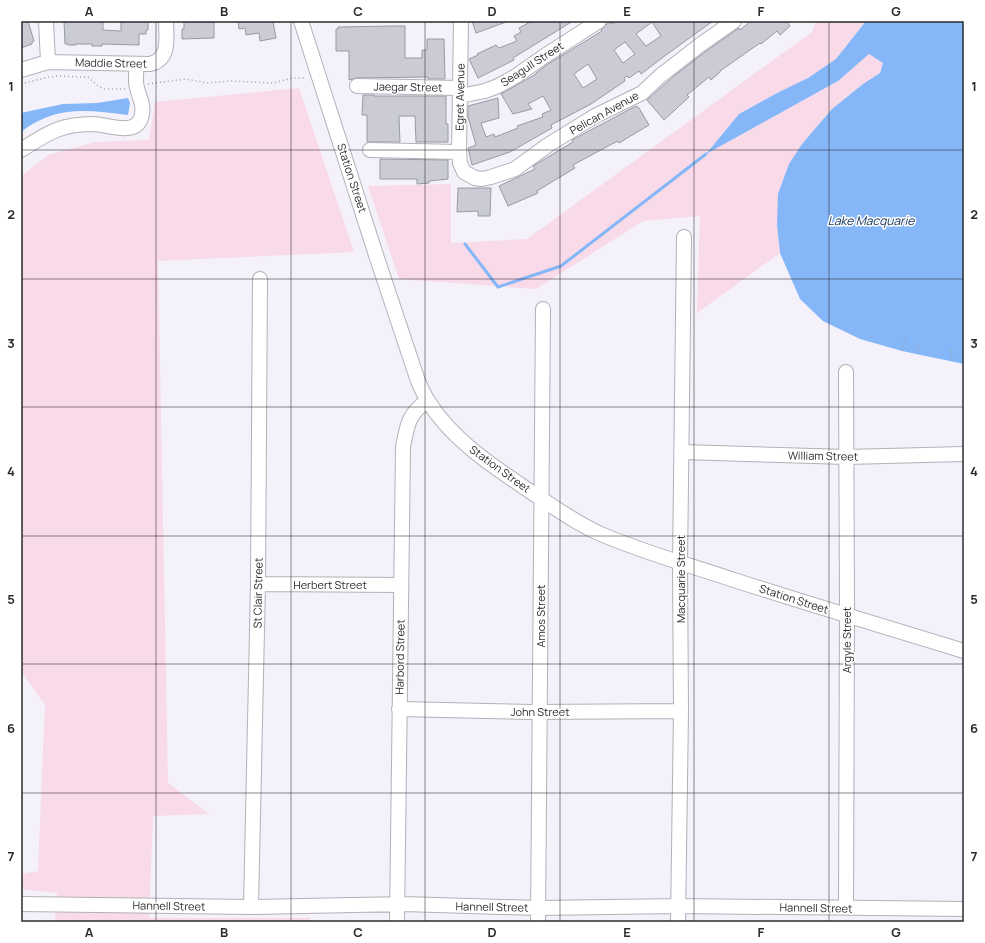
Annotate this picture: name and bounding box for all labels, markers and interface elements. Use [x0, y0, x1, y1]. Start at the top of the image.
text: A [85, 2, 94, 20]
text: B [220, 2, 228, 20]
text: C [353, 2, 363, 20]
text: D [487, 2, 497, 20]
text: E [623, 2, 631, 20]
text: F [758, 2, 765, 20]
text: G [891, 2, 901, 20]
street label: Seagull Street [497, 38, 566, 89]
street label: Maddie Street [75, 54, 147, 71]
street label: Egret Avenue [451, 63, 468, 131]
text: 1 [8, 77, 14, 95]
text: 1 [971, 77, 977, 95]
street label: Jaegar Street [374, 78, 443, 95]
street label: Pelican Avenue [567, 87, 641, 138]
street label: Station Street [334, 141, 371, 214]
text: 2 [7, 205, 15, 223]
text: 2 [970, 205, 978, 223]
water label: Lake Macquarie [828, 212, 915, 229]
text: 3 [7, 334, 15, 352]
text: 3 [970, 334, 978, 352]
street label: Station Street [467, 441, 534, 496]
street label: William Street [788, 447, 858, 464]
text: 4 [7, 462, 15, 480]
text: 4 [970, 462, 978, 480]
street label: Macquarie Street [673, 535, 688, 623]
street label: St Clair Street [249, 557, 266, 629]
street label: Herbert Street [293, 577, 367, 592]
street label: Station Street [758, 580, 831, 617]
street label: Amos Street [533, 585, 548, 648]
text: 5 [7, 590, 15, 608]
text: 5 [970, 590, 978, 608]
street label: Argyle Street [839, 607, 854, 673]
street label: Harbord Street [391, 619, 408, 695]
street label: John Street [510, 704, 570, 719]
text: 6 [7, 719, 15, 737]
text: 6 [970, 719, 978, 737]
text: 7 [8, 847, 15, 865]
text: 7 [971, 847, 978, 865]
street label: Hannell Street [133, 897, 206, 914]
street label: Hannell Street [456, 898, 529, 915]
street label: Hannell Street [780, 899, 853, 916]
text: A [85, 923, 94, 941]
text: B [220, 923, 228, 941]
text: C [353, 923, 363, 941]
text: D [487, 923, 497, 941]
text: E [623, 923, 631, 941]
text: F [758, 923, 765, 941]
text: G [891, 923, 901, 941]

